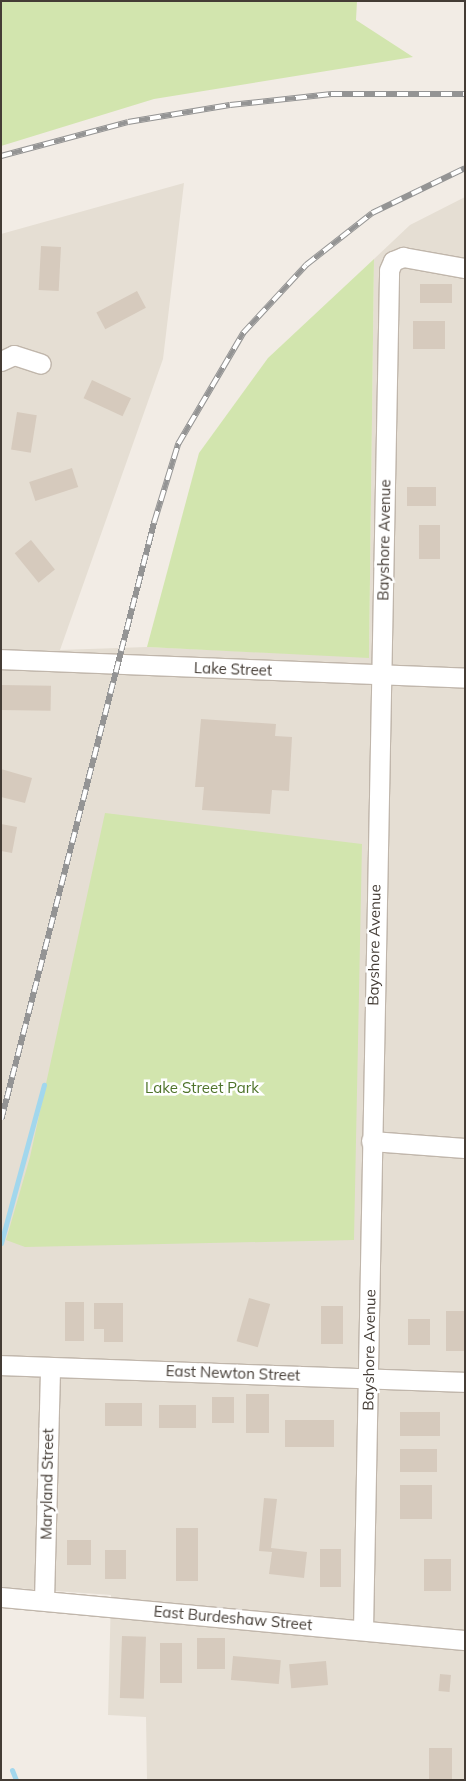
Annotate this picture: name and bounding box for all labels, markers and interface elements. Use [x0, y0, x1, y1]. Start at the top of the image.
street label: Bayshore Avenue [374, 479, 394, 601]
street label: Lake Street [194, 659, 272, 679]
street label: Bayshore Avenue [364, 884, 384, 1006]
park label: Lake Street Park [145, 1079, 259, 1097]
street label: Bayshore Avenue [359, 1289, 379, 1411]
street label: East Newton Street [165, 1362, 301, 1384]
street label: Maryland Street [37, 1428, 57, 1540]
street label: East Burdeshaw Street [153, 1602, 313, 1634]

